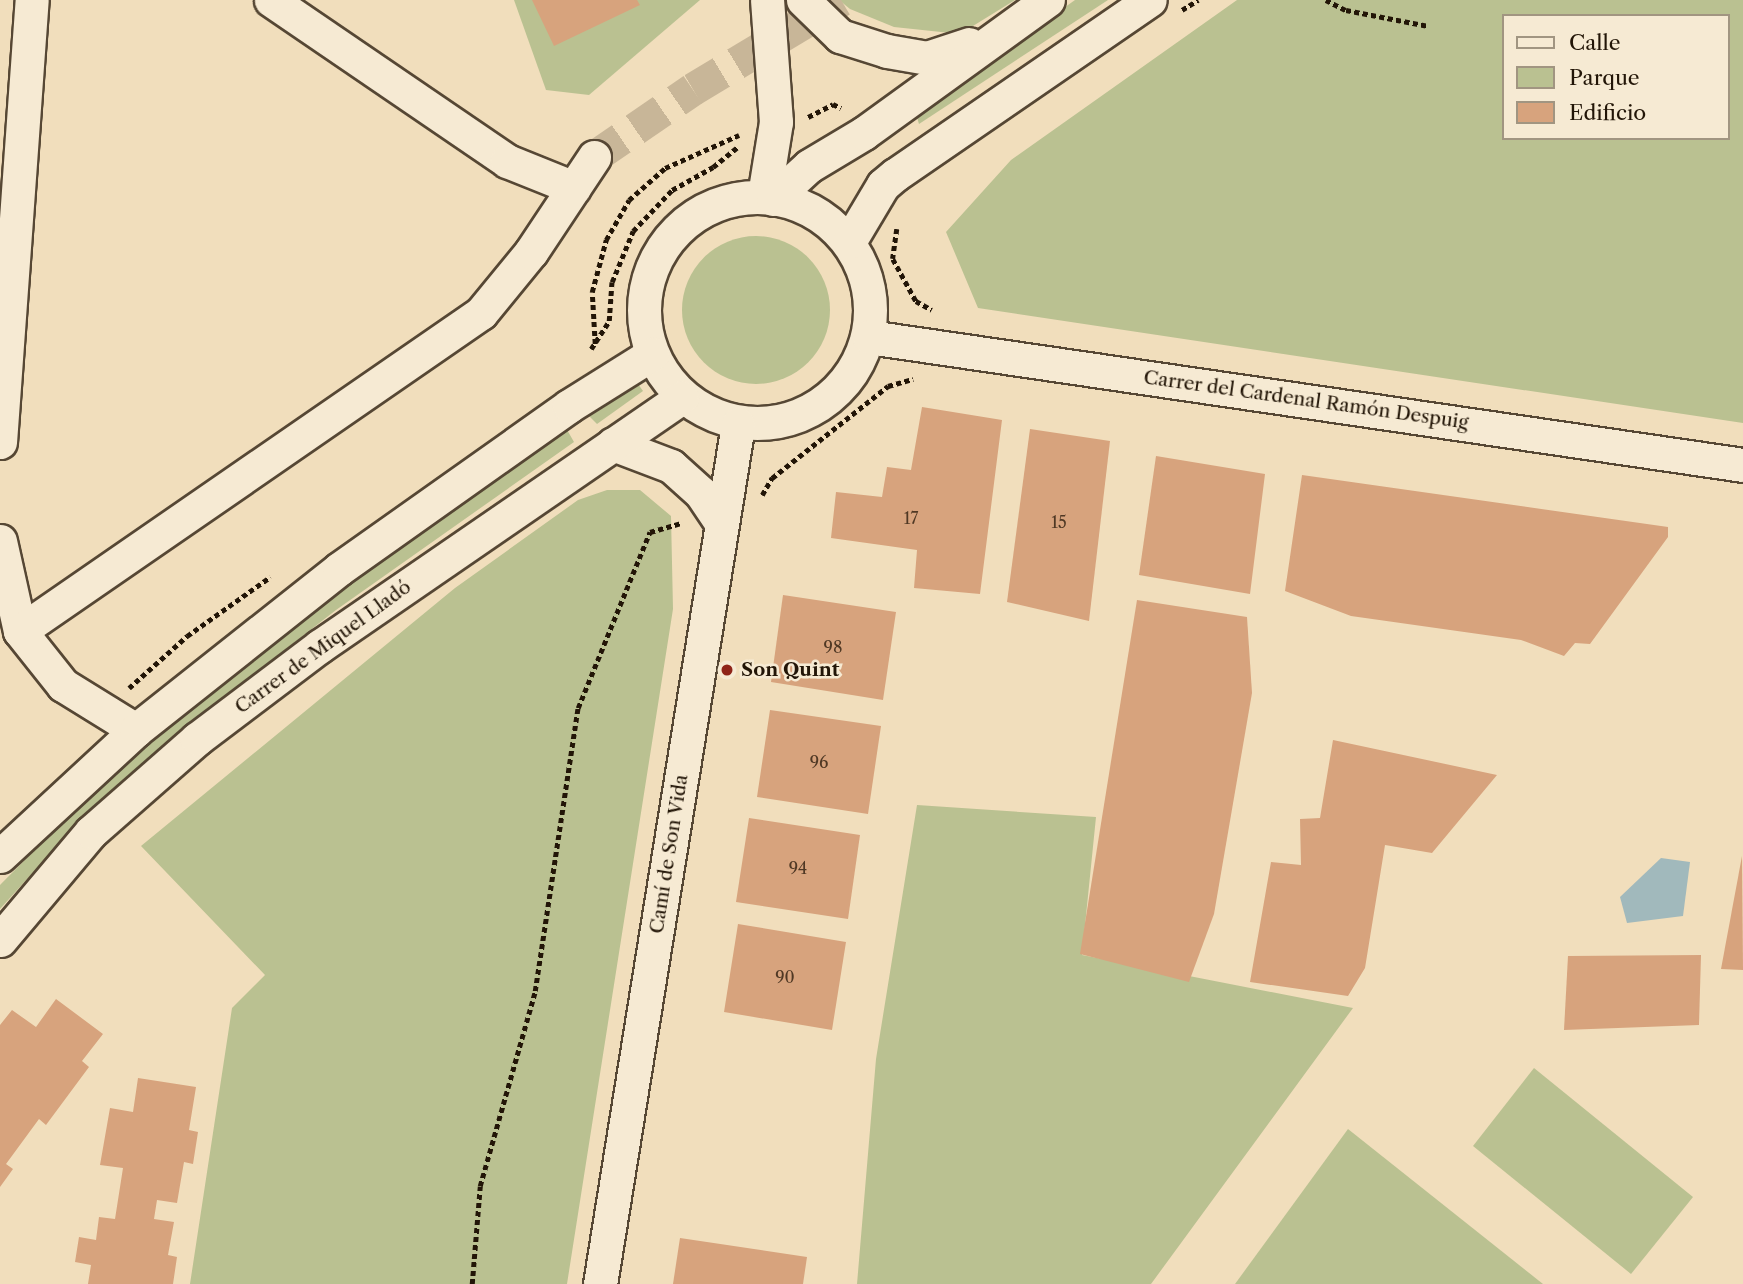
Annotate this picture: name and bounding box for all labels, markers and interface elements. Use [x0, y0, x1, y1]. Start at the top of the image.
legend [1502, 14, 1729, 140]
text: Calle [1569, 30, 1621, 55]
text: Parque [1569, 65, 1640, 90]
text: Edificio [1569, 100, 1646, 125]
street label: Carrer del Cardenal Ramón Despuig [1142, 366, 1470, 434]
house number: 17 [904, 508, 918, 528]
house number: 15 [1051, 512, 1067, 532]
street label: Carrer de Miquel Lladó [230, 575, 416, 719]
house number: 98 [824, 637, 842, 657]
place label: Son Quint [741, 659, 839, 681]
marker: Son Quint [719, 662, 735, 678]
house number: 96 [810, 752, 828, 772]
street label: Camí de Son Vida [645, 772, 693, 936]
house number: 94 [789, 858, 807, 878]
house number: 90 [775, 967, 795, 987]

